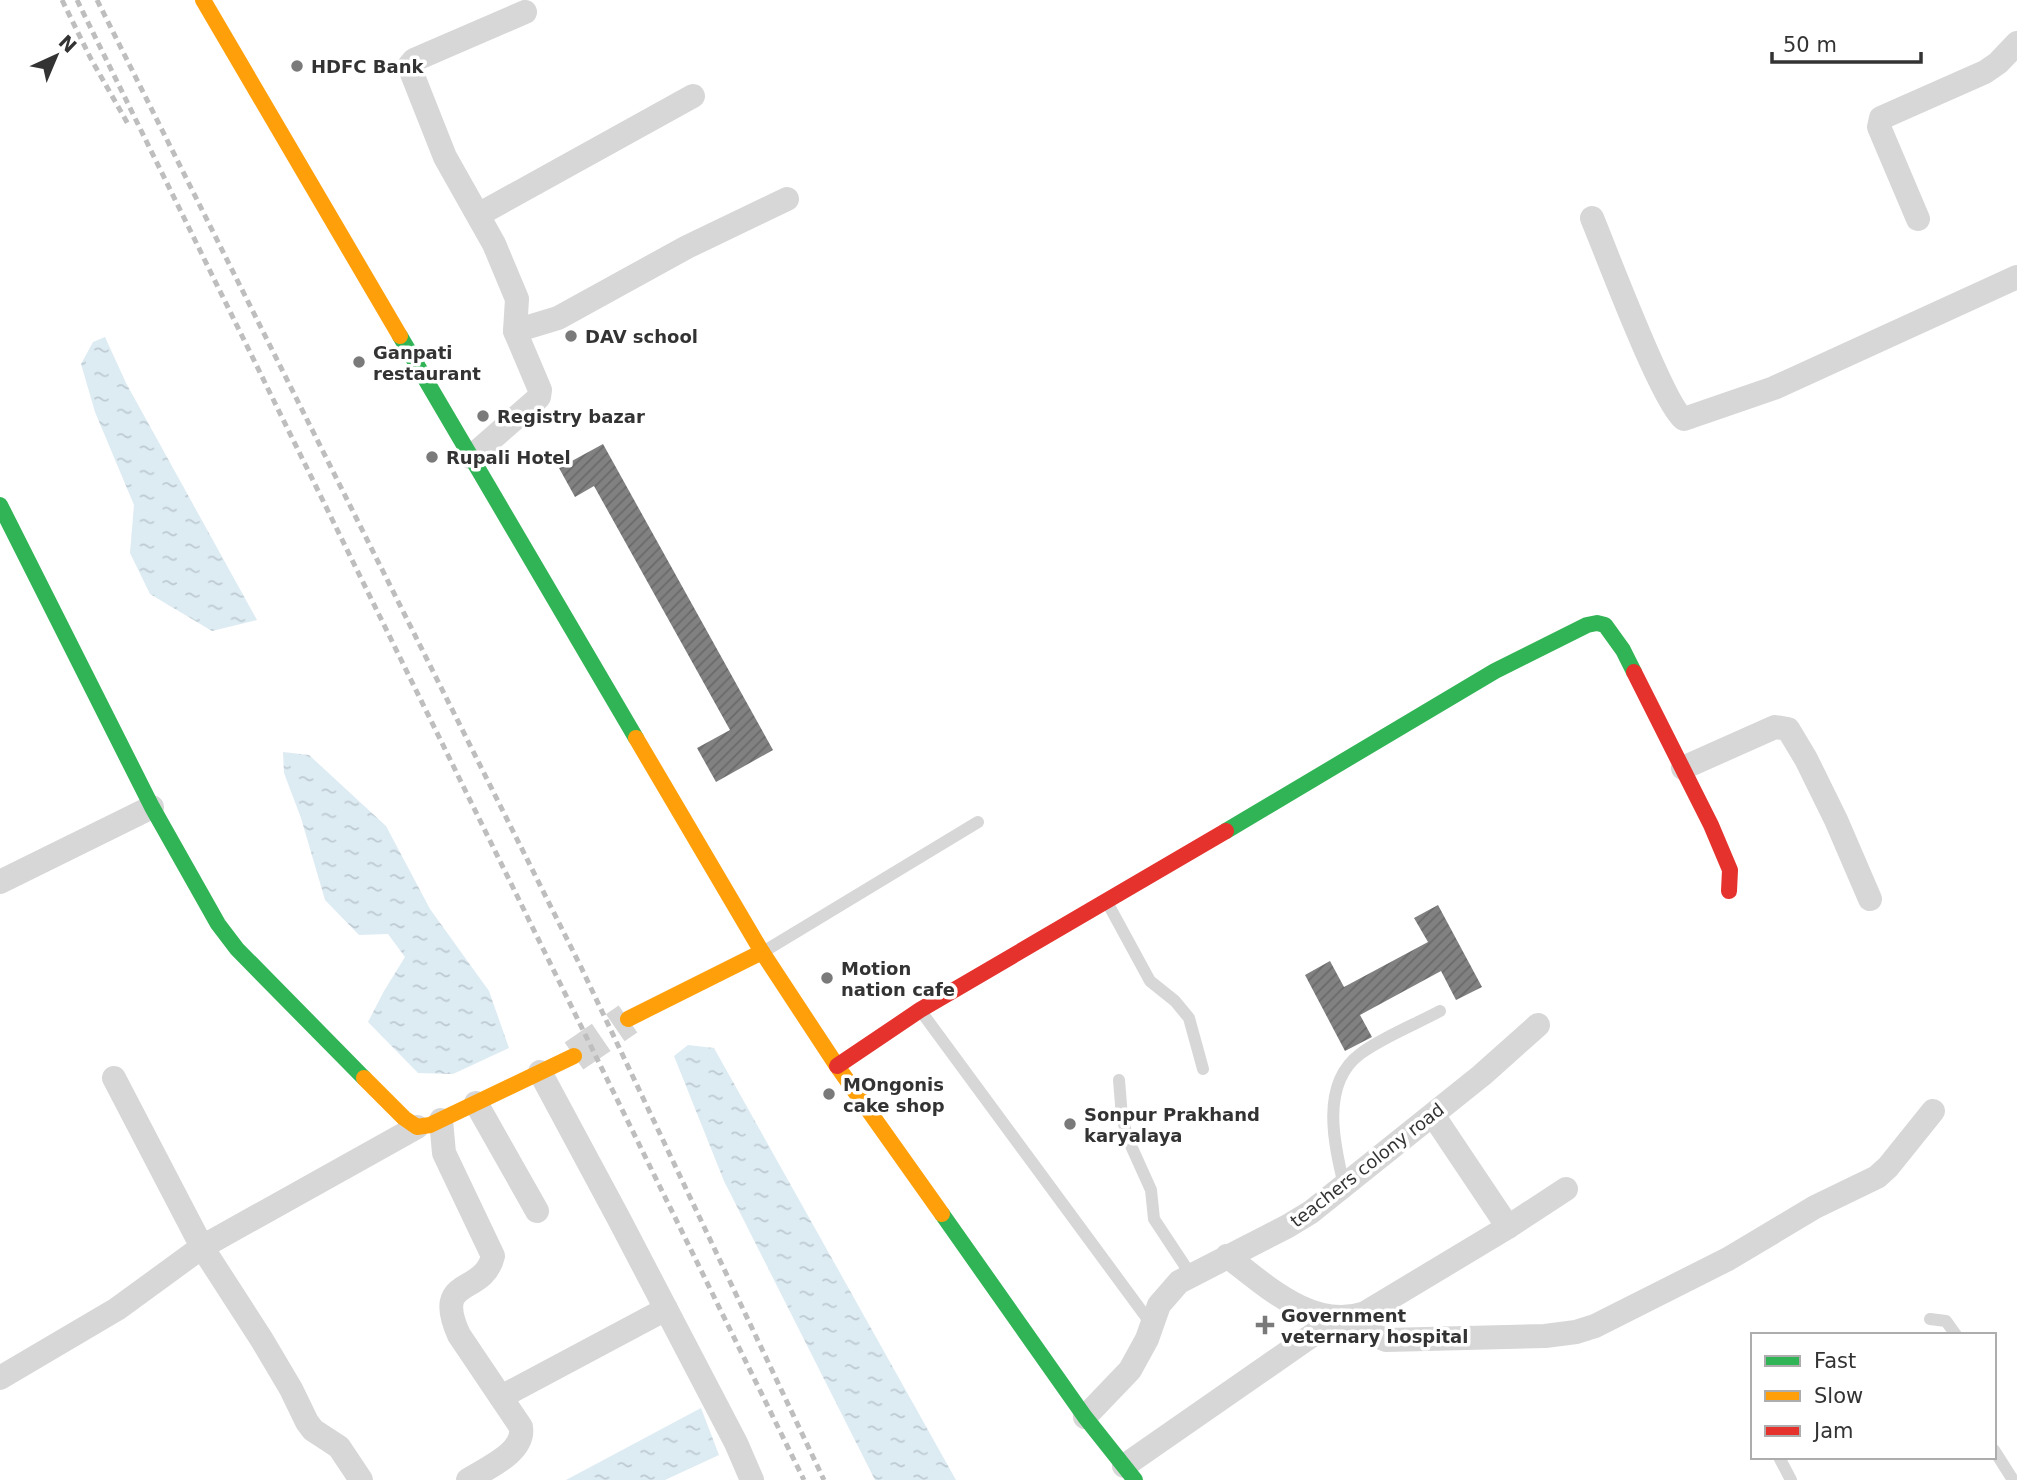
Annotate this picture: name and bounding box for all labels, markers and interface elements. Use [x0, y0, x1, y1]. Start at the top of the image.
north arrow [21, 21, 91, 91]
scale bar [1772, 21, 1921, 65]
text: N [54, 30, 81, 57]
text: 50 m [1783, 33, 1837, 57]
place label: HDFC Bank [311, 56, 424, 77]
marker: HDFC Bank [289, 58, 305, 74]
place label: DAV school [585, 326, 698, 347]
marker: DAV school [563, 328, 579, 344]
place label: Ganpati restaurant [373, 342, 481, 384]
marker: Ganpati restaurant [351, 354, 367, 370]
place label: Registry bazar [497, 406, 645, 427]
marker: Registry bazar [475, 408, 491, 424]
place label: Rupali Hotel [446, 447, 571, 468]
marker: Rupali Hotel [424, 449, 440, 465]
place label: Motion nation cafe [841, 958, 955, 1000]
marker: Motion nation cafe [819, 970, 835, 986]
place label: MOngonis cake shop [843, 1074, 945, 1116]
marker: MOngonis cake shop [821, 1086, 837, 1102]
street label: teachers colony road [1286, 1098, 1448, 1232]
place label: Sonpur Prakhand karyalaya [1084, 1104, 1260, 1146]
marker: Sonpur Prakhand karyalaya [1062, 1116, 1078, 1132]
place label: Government veternary hospital [1281, 1305, 1468, 1347]
marker: Government veternary hospital [1255, 1315, 1275, 1335]
legend [1751, 1333, 1996, 1459]
text: Fast [1814, 1349, 1856, 1373]
text: Slow [1814, 1384, 1863, 1408]
text: Jam [1812, 1419, 1854, 1443]

